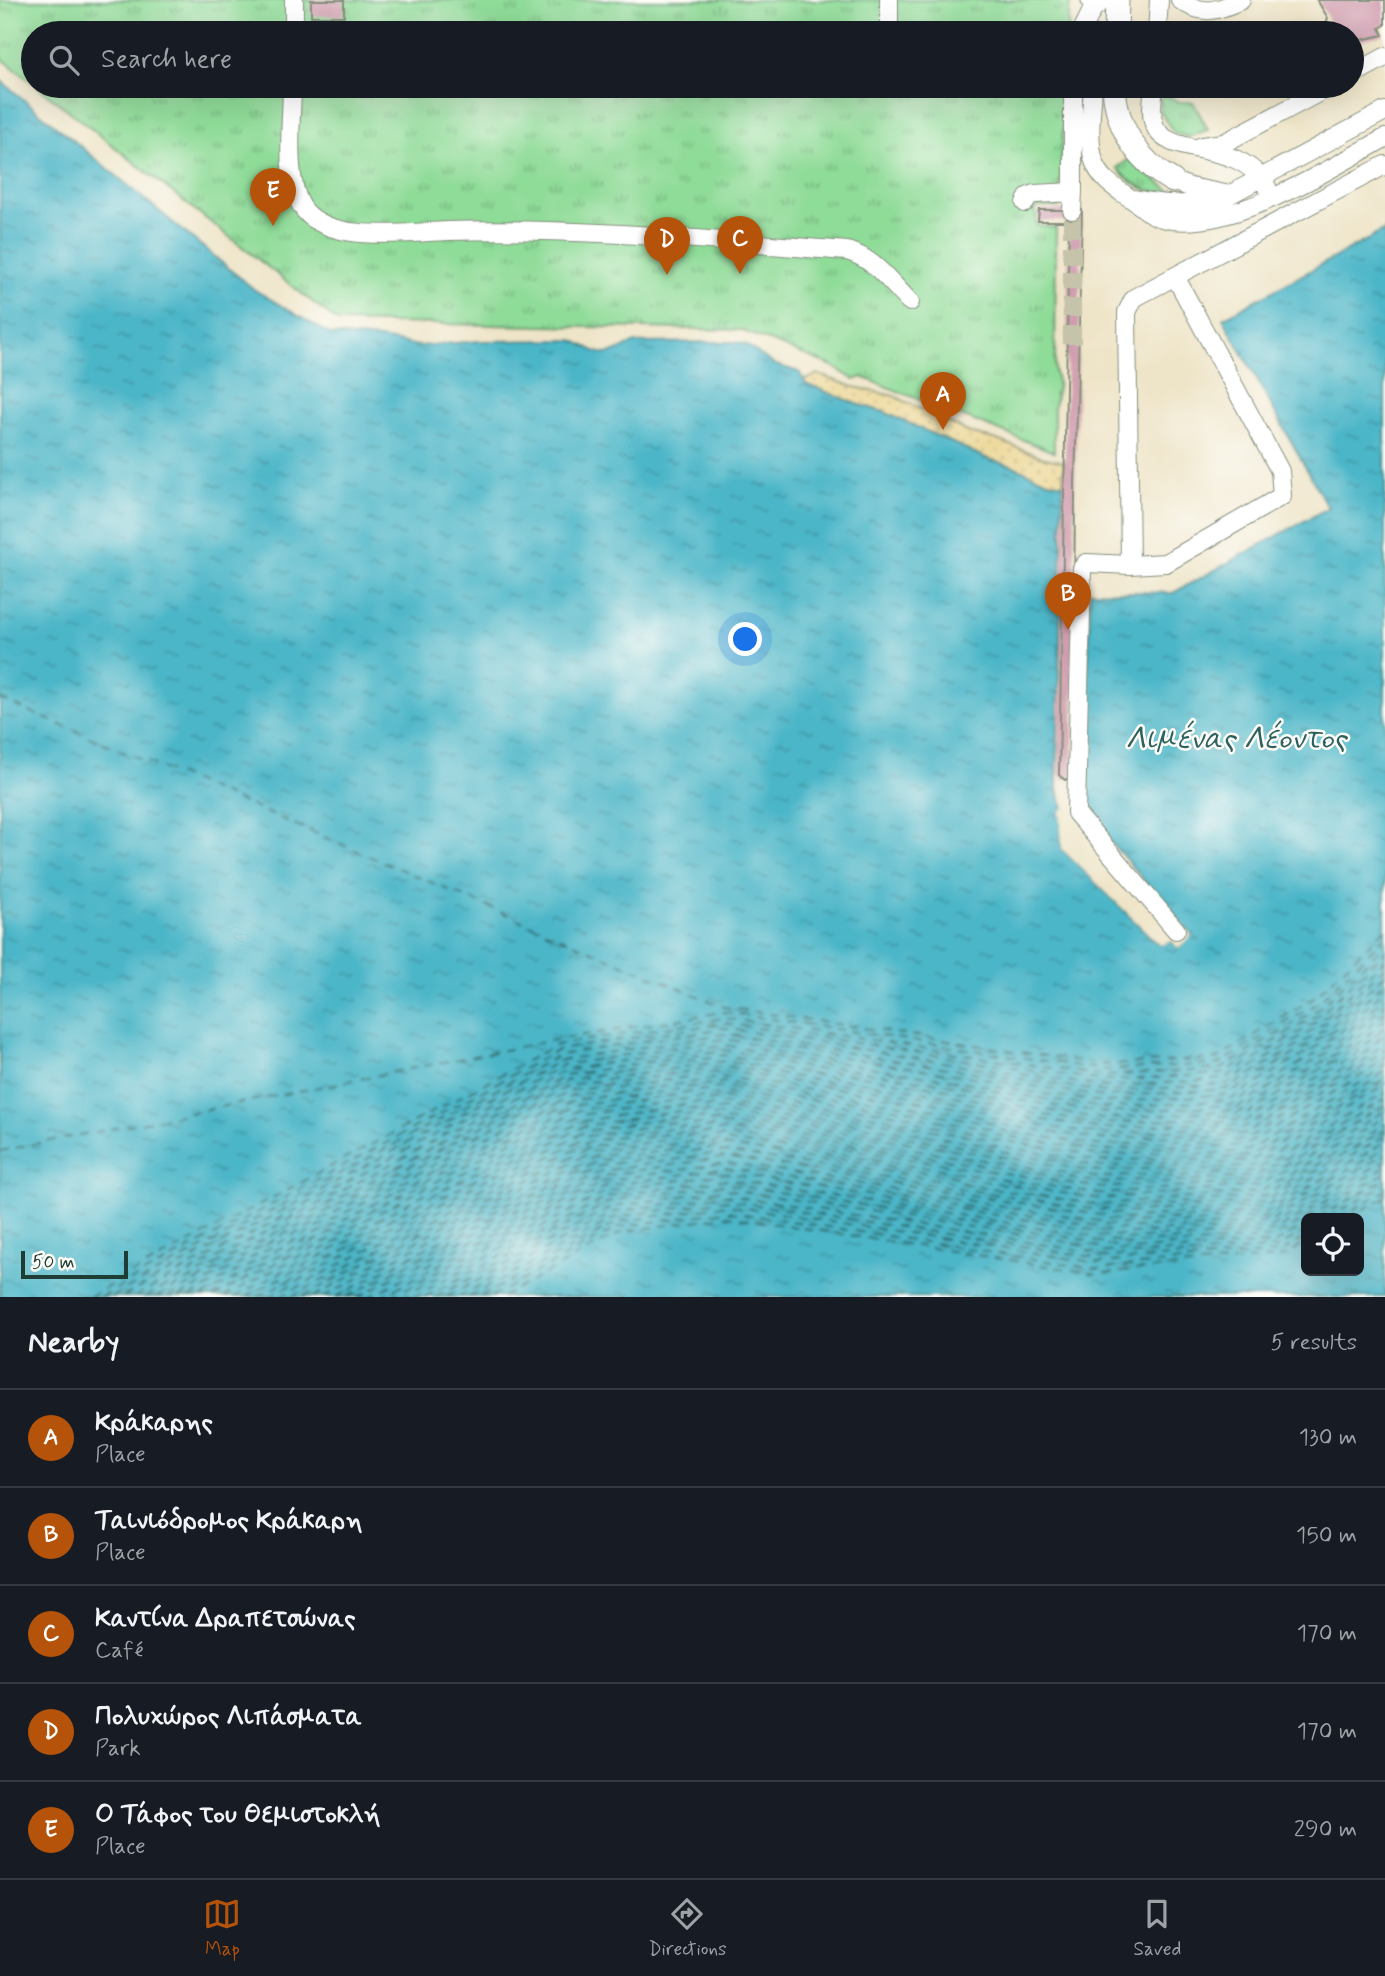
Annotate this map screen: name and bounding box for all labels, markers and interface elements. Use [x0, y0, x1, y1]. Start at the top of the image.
search box [21, 21, 1364, 98]
icon: search [45, 41, 83, 79]
text: Search here [101, 43, 232, 77]
pin: E [250, 168, 296, 226]
pin: C [717, 216, 763, 274]
pin: D [644, 217, 690, 275]
pin: A [920, 372, 966, 430]
pin: B [1045, 572, 1091, 630]
your location [728, 622, 762, 656]
water label: Λιμένας Λέοντος [1125, 720, 1348, 759]
map controls [1301, 1213, 1364, 1276]
button: locate [1301, 1213, 1364, 1276]
scale bar [21, 1248, 128, 1280]
text: 50 m [32, 1250, 75, 1275]
text: Nearby [28, 1323, 119, 1362]
text: 5 results [1271, 1328, 1357, 1358]
text: Κράκαρης [95, 1406, 213, 1440]
text: A [43, 1423, 59, 1453]
text: 130 m [1299, 1423, 1357, 1453]
text: Place [95, 1440, 146, 1470]
text: Ταινιόδρομος Κράκαρη [95, 1504, 362, 1538]
text: B [44, 1521, 58, 1551]
text: 150 m [1296, 1521, 1357, 1551]
text: Place [95, 1538, 146, 1568]
text: Καντίνα Δραπετσώνας [95, 1602, 356, 1636]
text: C [43, 1619, 59, 1649]
text: 170 m [1297, 1619, 1357, 1649]
text: Café [95, 1636, 144, 1666]
text: Πολυχώρος Λιπάσματα [95, 1700, 362, 1734]
text: D [43, 1717, 59, 1747]
text: 170 m [1297, 1717, 1357, 1747]
text: Park [95, 1734, 141, 1764]
text: Ο Τάφος του Θεμιστοκλή [95, 1798, 380, 1832]
text: E [44, 1815, 58, 1845]
text: 290 m [1294, 1815, 1357, 1845]
text: Place [95, 1832, 146, 1862]
tab: Map [203, 1895, 241, 1962]
tab: Directions [648, 1895, 727, 1962]
tab: Saved [1133, 1895, 1181, 1962]

